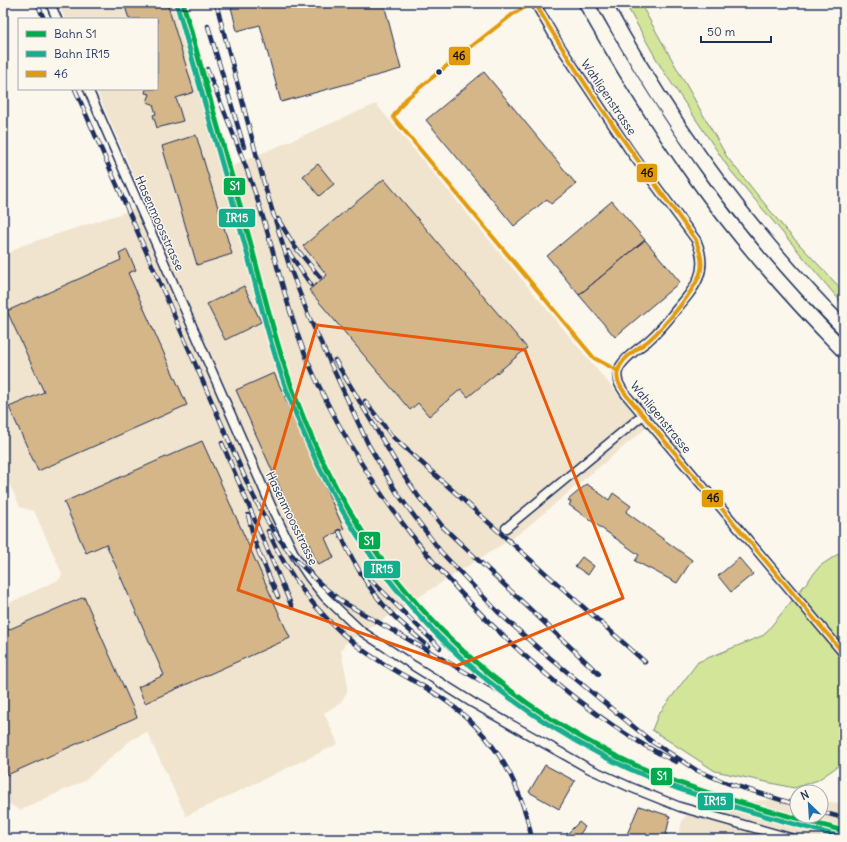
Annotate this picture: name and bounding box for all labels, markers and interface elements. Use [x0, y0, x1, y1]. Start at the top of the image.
legend [18, 18, 158, 90]
scale bar [701, 18, 771, 44]
text: 50 m [707, 24, 736, 39]
text: Bahn S1 [54, 26, 97, 41]
text: Bahn IR15 [54, 46, 110, 61]
line badge: 46 [448, 46, 471, 66]
text: 46 [453, 49, 465, 63]
street label: Wahligenstrasse [578, 56, 640, 138]
text: 46 [54, 66, 68, 81]
unlabelled marker [434, 67, 444, 77]
line badge: 46 [636, 163, 658, 183]
text: 46 [641, 166, 653, 180]
street label: Hasenmoosstrasse [132, 173, 188, 273]
line badge: S1 [223, 177, 246, 196]
text: S1 [230, 179, 240, 193]
line badge: IR15 [218, 208, 256, 228]
text: IR15 [226, 211, 248, 225]
street label: Wahligenstrasse [627, 378, 695, 456]
street label: Hasenmoosstrasse [263, 469, 321, 567]
line badge: 46 [701, 489, 724, 508]
text: 46 [707, 491, 719, 505]
line badge: S1 [358, 531, 381, 550]
text: S1 [364, 534, 374, 548]
line badge: IR15 [363, 560, 401, 579]
text: IR15 [371, 562, 393, 576]
line badge: S1 [650, 767, 673, 786]
text: S1 [657, 769, 667, 783]
north arrow [789, 784, 829, 824]
text: N [798, 787, 811, 803]
line badge: IR15 [697, 792, 734, 811]
text: IR15 [704, 794, 726, 808]

